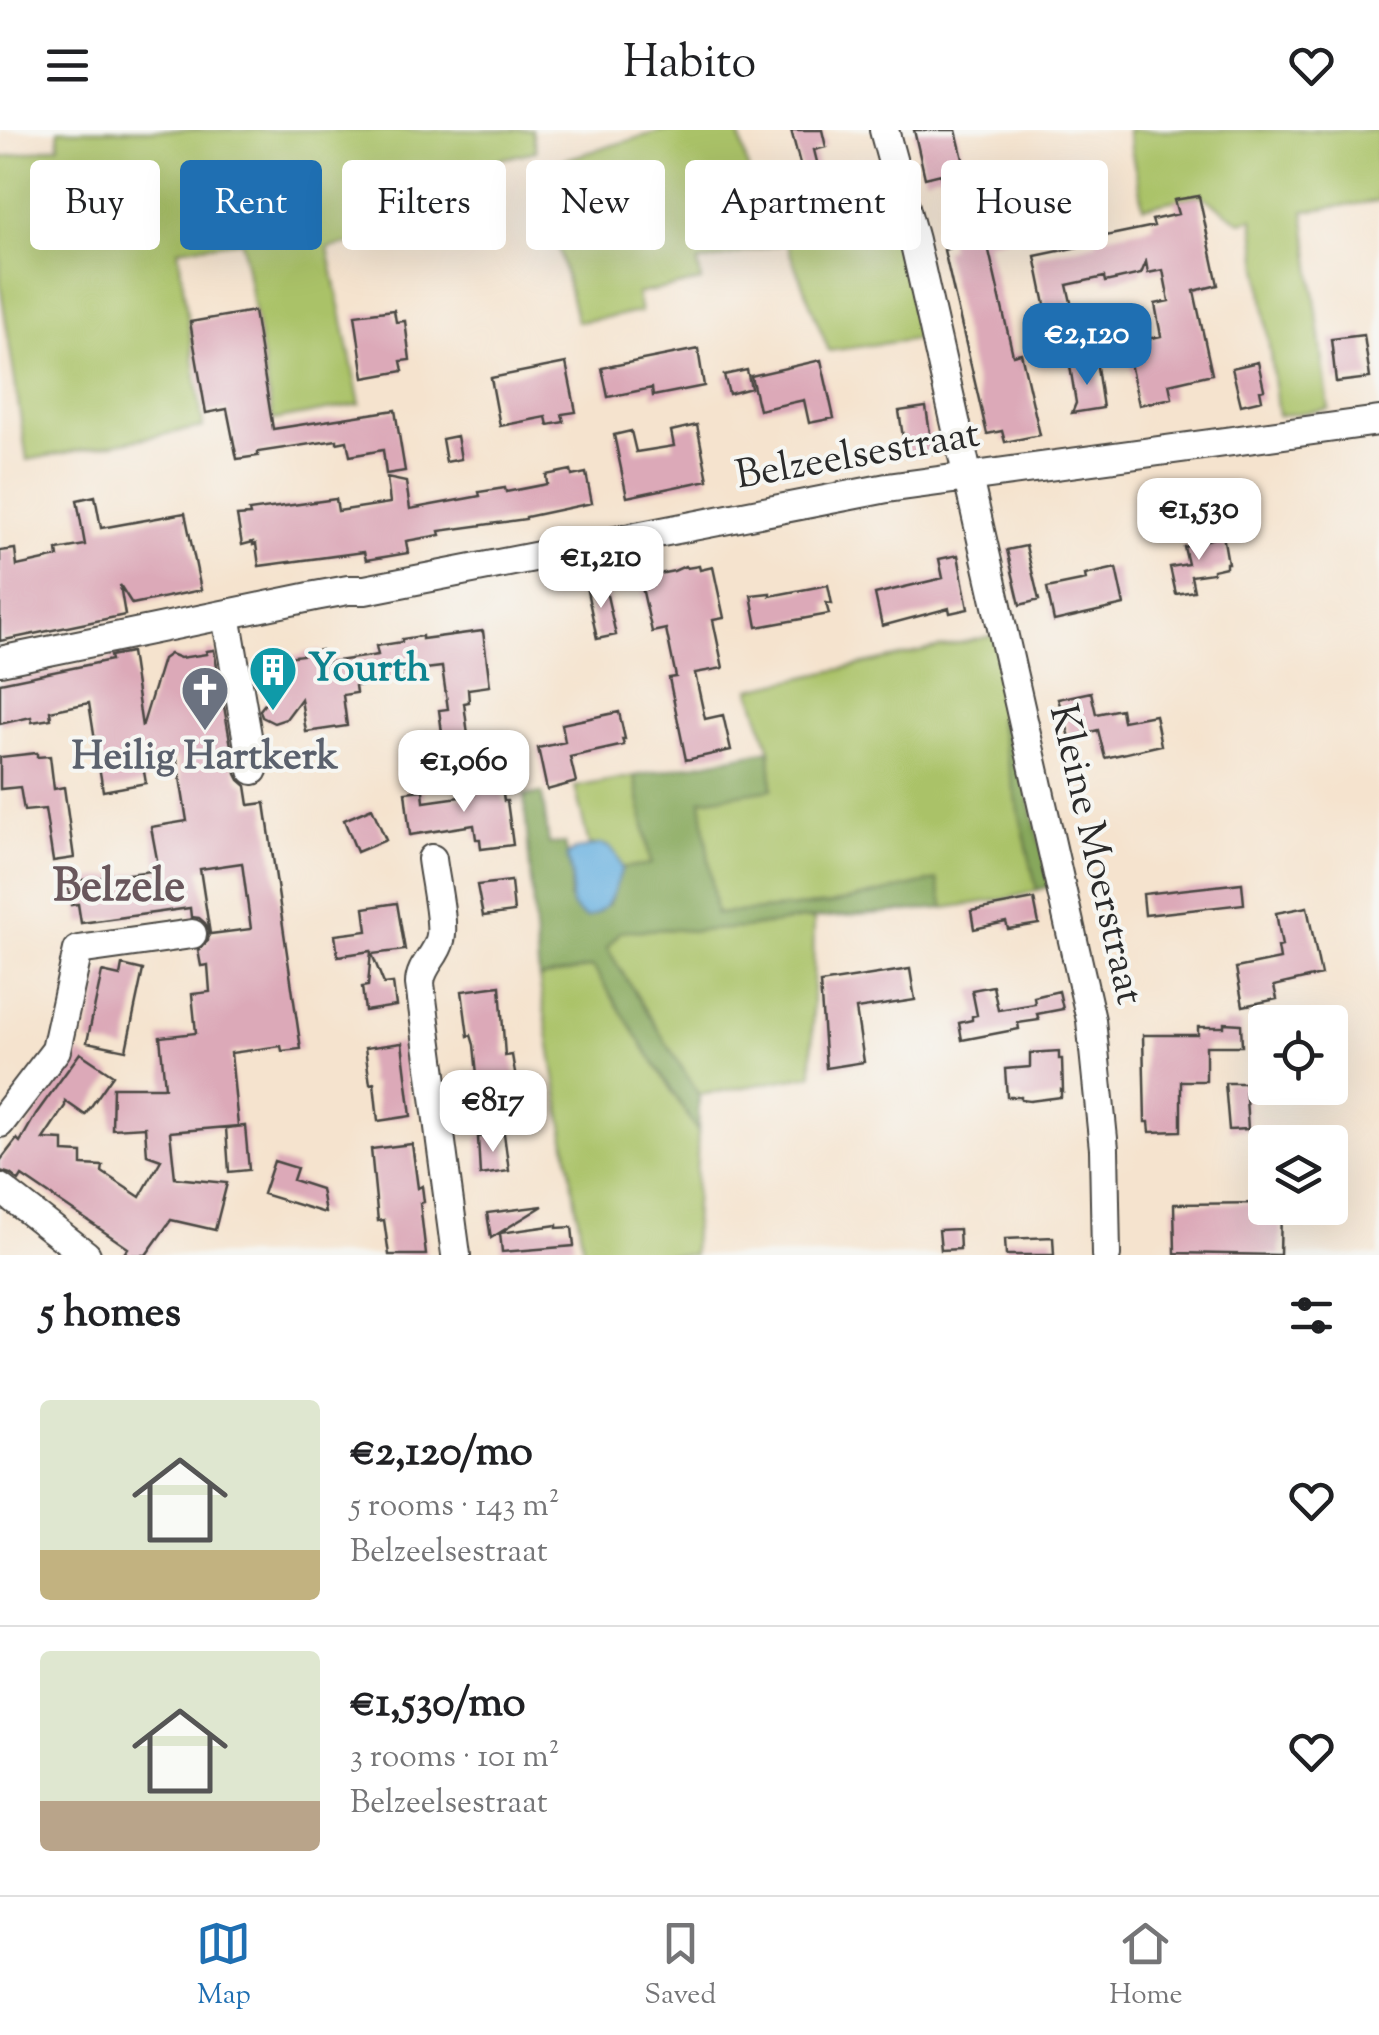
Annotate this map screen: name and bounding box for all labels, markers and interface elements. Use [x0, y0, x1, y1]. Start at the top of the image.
text: Habito [623, 33, 756, 98]
icon: menu [40, 38, 95, 93]
icon: heart [1284, 38, 1339, 93]
chip: Buy [30, 160, 160, 250]
chip: Rent [180, 160, 322, 250]
chip: Filters [342, 160, 506, 250]
chip: New [526, 160, 665, 250]
chip: Apartment [685, 160, 921, 250]
chip: House [941, 160, 1108, 250]
pin: €2,120 [1006, 303, 1168, 388]
text: €2,120 [1044, 312, 1130, 358]
street label: Belzeelsestraat [731, 407, 985, 507]
pin: €1,530 [1118, 478, 1280, 563]
text: €1,530 [1159, 487, 1239, 533]
pin: €1,210 [520, 526, 682, 611]
text: €1,210 [561, 535, 642, 581]
place label: Yourth [308, 642, 430, 699]
building icon: Yourth [247, 644, 299, 712]
church icon: Heilig Hartkerk [179, 664, 231, 732]
street label: Kleine Moerstraat [1032, 699, 1156, 1011]
place label: Heilig Hartkerk [72, 730, 338, 787]
pin: €1,060 [383, 730, 545, 815]
text: €1,060 [420, 739, 508, 785]
district label: Belzele [53, 857, 185, 922]
map controls [1248, 1005, 1348, 1225]
button: locate [1248, 1005, 1348, 1105]
pin: €817 [434, 1070, 552, 1155]
text: €817 [462, 1079, 524, 1125]
button: layers [1248, 1125, 1348, 1225]
text: 5 homes [40, 1285, 181, 1345]
icon: filters [1284, 1288, 1339, 1343]
text: €2,120/mo [350, 1424, 533, 1484]
icon: home [120, 1440, 240, 1560]
icon: heart [1284, 1473, 1339, 1528]
text: 5 rooms · 143 m² [350, 1484, 560, 1530]
text: Belzeelsestraat [350, 1530, 548, 1576]
text: €1,530/mo [350, 1675, 526, 1735]
icon: home [120, 1691, 240, 1811]
icon: heart [1284, 1724, 1339, 1779]
text: 3 rooms · 101 m² [350, 1735, 560, 1781]
text: Belzeelsestraat [350, 1781, 548, 1827]
tab: Map [196, 1916, 251, 2016]
tab: Saved [644, 1916, 716, 2016]
tab: Home [1109, 1916, 1183, 2016]

